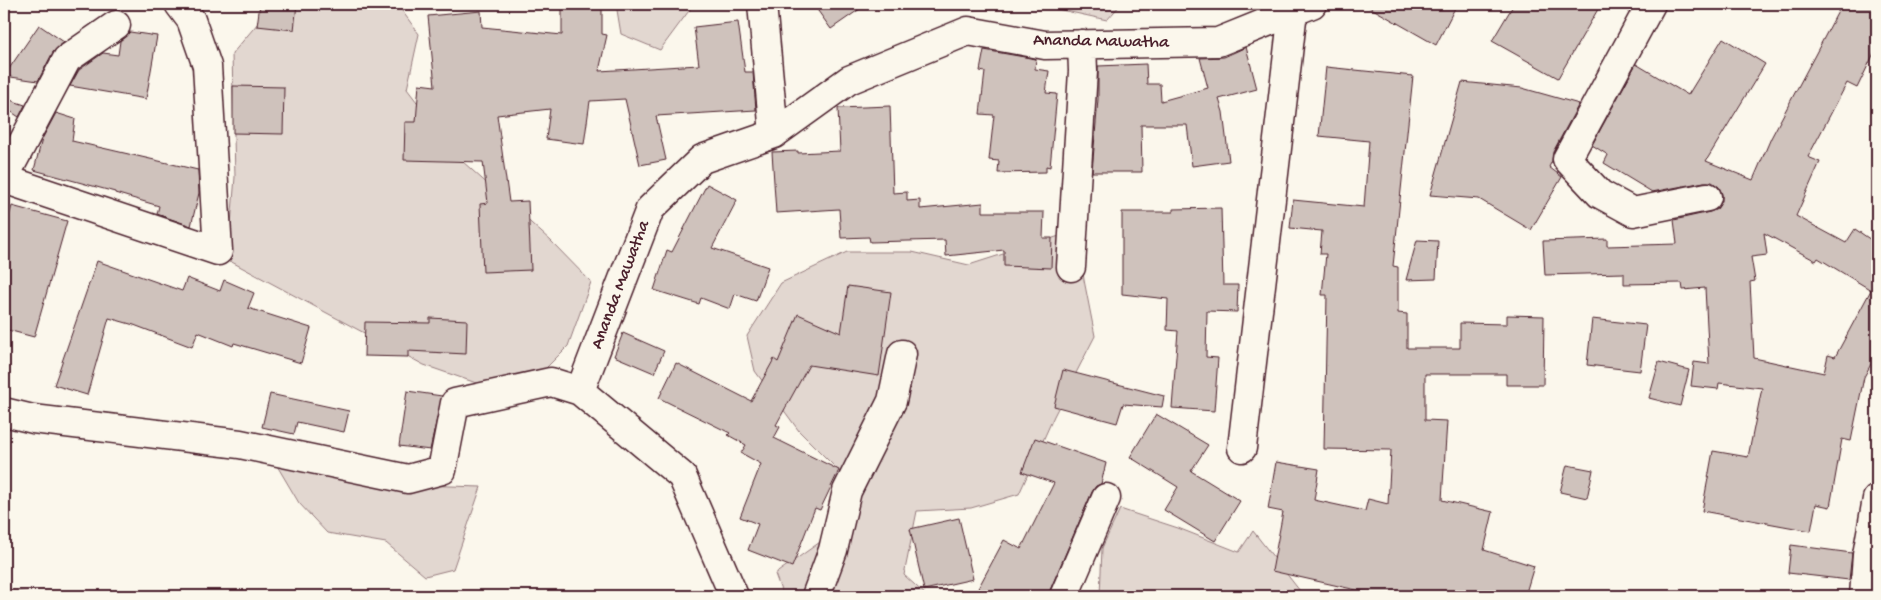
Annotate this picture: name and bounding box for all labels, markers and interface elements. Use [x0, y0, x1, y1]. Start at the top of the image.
street label: Ananda Mawatha [1033, 30, 1170, 54]
street label: Ananda Mawatha [587, 217, 656, 352]

